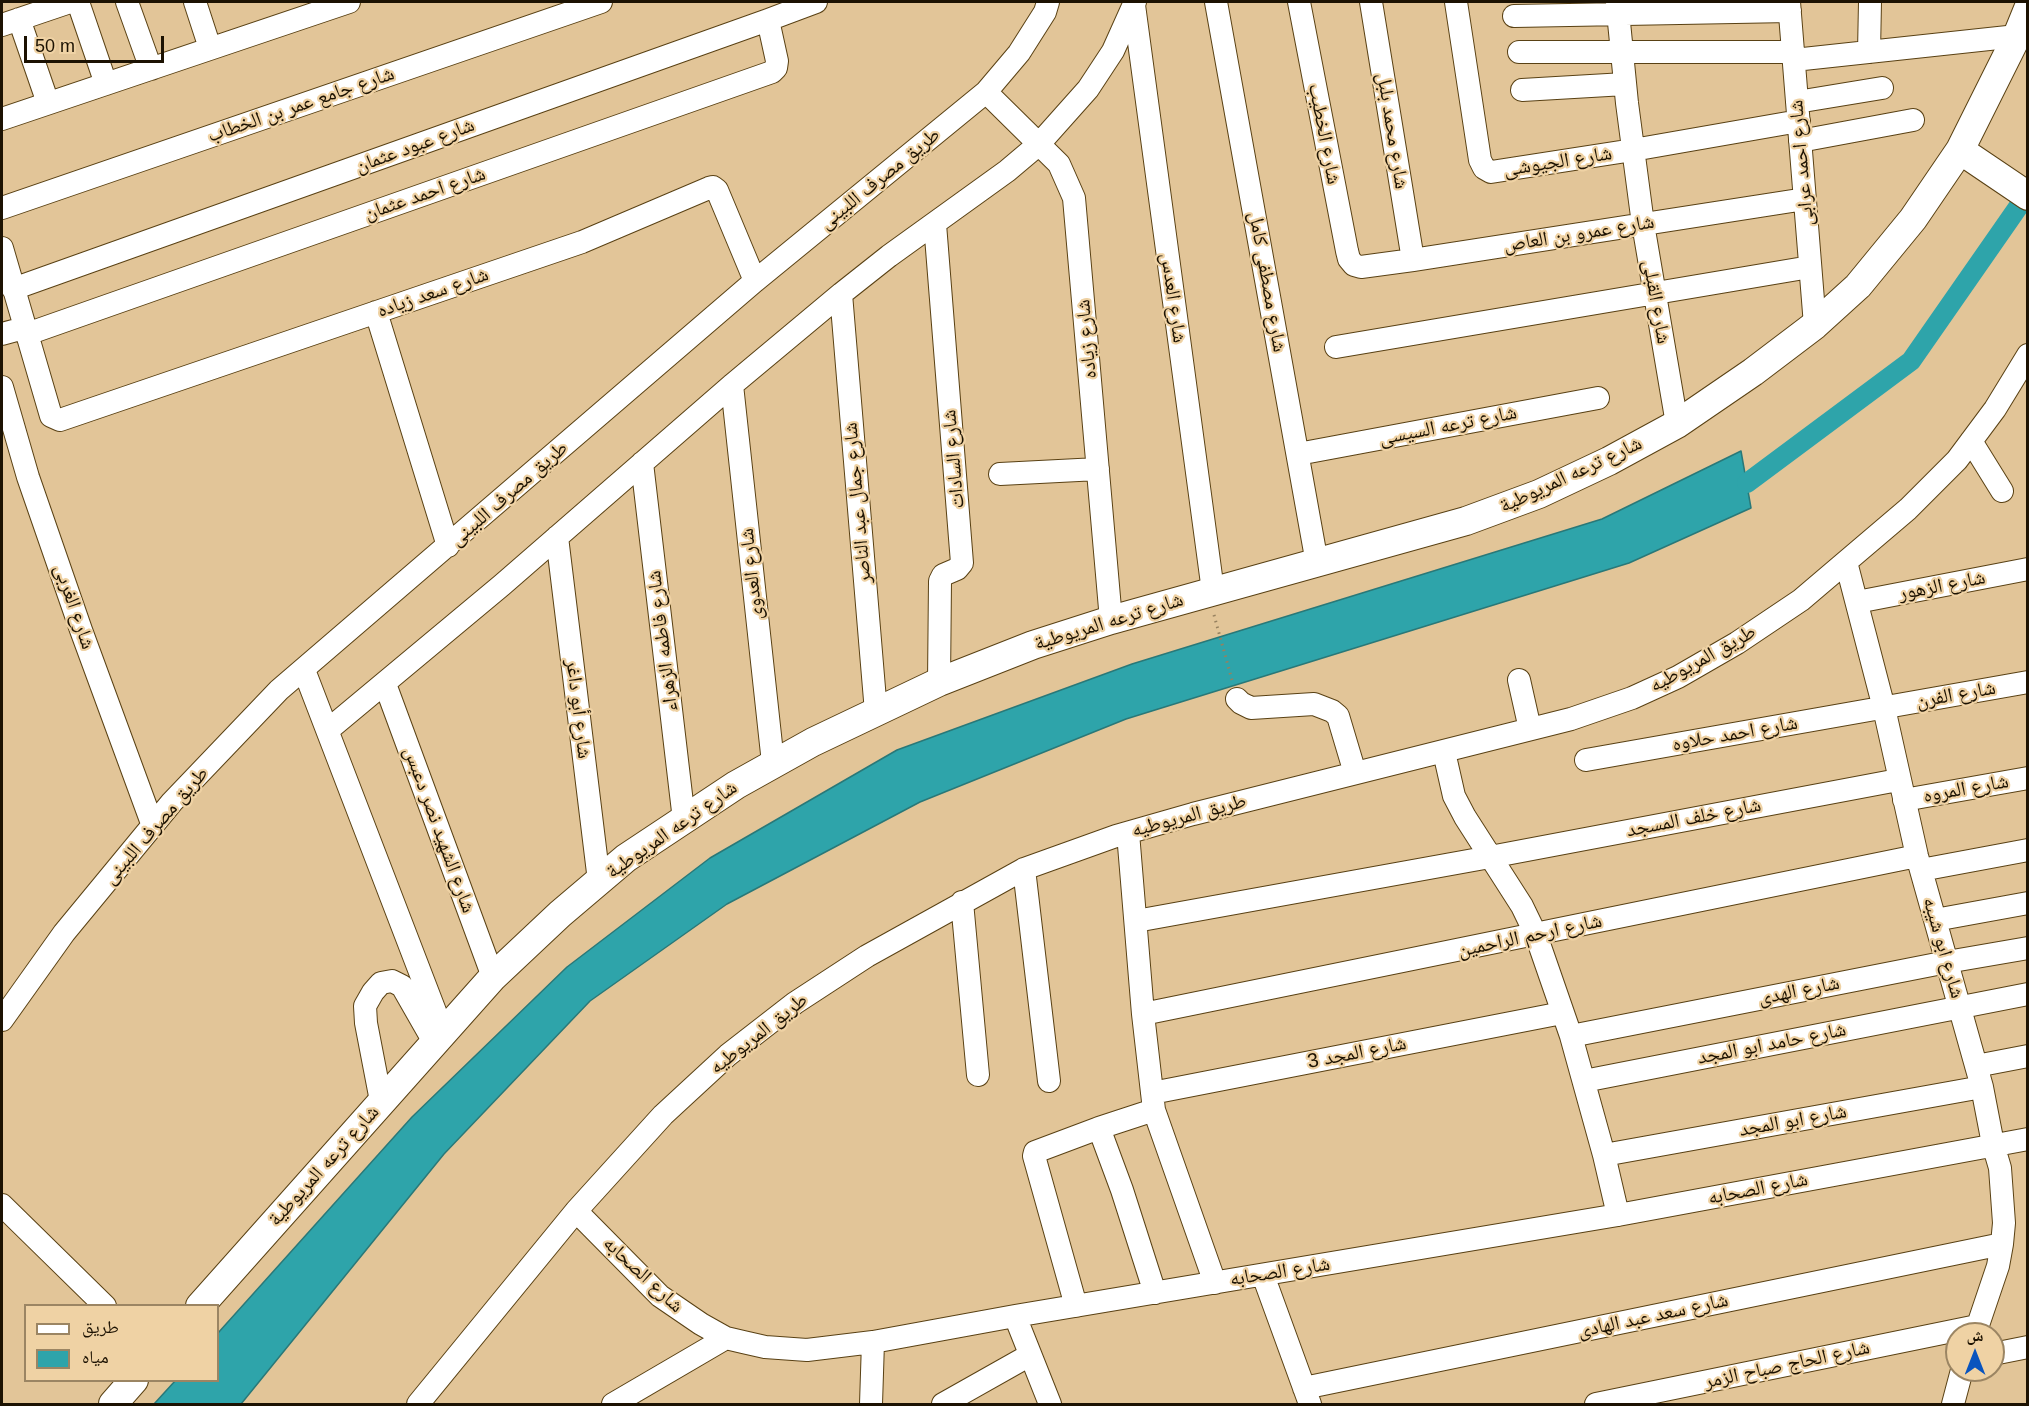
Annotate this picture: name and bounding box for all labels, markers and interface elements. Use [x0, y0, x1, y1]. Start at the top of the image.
scale bar [27, 24, 166, 62]
text: 50 m [35, 36, 75, 56]
street label: شارع جامع عمر بن الخطاب [205, 62, 397, 148]
street label: شارع محمد بلبل [1371, 71, 1413, 191]
street label: شارع الخطيب [1302, 82, 1346, 186]
street label: شارع احمد عرابى [1785, 99, 1819, 227]
street label: شارع عبود عثمان [352, 113, 478, 179]
street label: طريق مصرف اللبينى [815, 123, 945, 235]
street label: شارع الجيوشى [1502, 142, 1614, 182]
street label: شارع احمد عثمان [361, 162, 489, 226]
street label: شارع مصطفى كامل [1243, 210, 1291, 354]
street label: شارع عمرو بن العاص [1502, 210, 1656, 258]
street label: شارع العدس [1155, 251, 1191, 345]
street label: شارع القبلى [1637, 258, 1675, 346]
street label: شارع سعد زياده [374, 263, 492, 323]
street label: شارع زياده [1072, 298, 1102, 380]
street label: شارع ترعه السيسى [1377, 401, 1519, 451]
street label: شارع السادات [938, 408, 970, 510]
street label: شارع جمال عبد الناصر [839, 421, 877, 585]
street label: شارع ترعه المريوطية [1496, 432, 1646, 518]
street label: طريق مصرف اللبينى [445, 436, 573, 552]
street label: شارع العدوى [735, 527, 769, 621]
street label: شارع الغربى [48, 561, 100, 653]
street label: شارع الزهور [1897, 566, 1987, 606]
street label: شارع فاطمه الزهراء [642, 569, 684, 713]
street label: شارع ترعه المريوطية [1032, 588, 1186, 656]
street label: طريق المريوطيه [1646, 620, 1760, 698]
street label: شارع أبو داغر [560, 658, 596, 760]
street label: شارع الفرن [1914, 676, 1998, 714]
street label: شارع احمد حلاوه [1670, 711, 1800, 757]
street label: شارع الشهيد نصر دعبس [398, 744, 480, 916]
street label: طريق مصرف اللبينى [98, 762, 214, 890]
street label: شارع المروه [1921, 770, 2011, 808]
street label: شارع ترعه المريوطية [602, 776, 742, 884]
street label: طريق المريوطيه [1129, 789, 1249, 843]
street label: شارع خلف المسجد [1625, 793, 1763, 843]
street label: شارع ابو شيبه [1917, 895, 1969, 1001]
street label: شارع ارحم الراحمين [1456, 909, 1604, 963]
street label: شارع الهدى [1756, 971, 1842, 1011]
street label: طريق المريوطيه [705, 988, 813, 1080]
street label: شارع حامد ابو المجد [1696, 1018, 1848, 1070]
street label: شارع المجد 3 [1305, 1032, 1409, 1074]
street label: شارع ابو المجد [1737, 1100, 1849, 1142]
street label: شارع ترعه المريوطية [263, 1101, 385, 1231]
street label: شارع الصحابه [1706, 1168, 1810, 1210]
street label: شارع الصحابه [598, 1232, 688, 1318]
street label: شارع الصحابه [1228, 1252, 1332, 1292]
street label: شارع سعد عبد الهادى [1576, 1288, 1730, 1344]
legend [24, 1304, 219, 1382]
text: طريق [82, 1317, 119, 1337]
north arrow [1945, 1322, 2005, 1382]
text: ش [1967, 1327, 1983, 1344]
street label: شارع الحاج صباح الزمر [1702, 1336, 1872, 1394]
text: مياه [82, 1347, 109, 1367]

